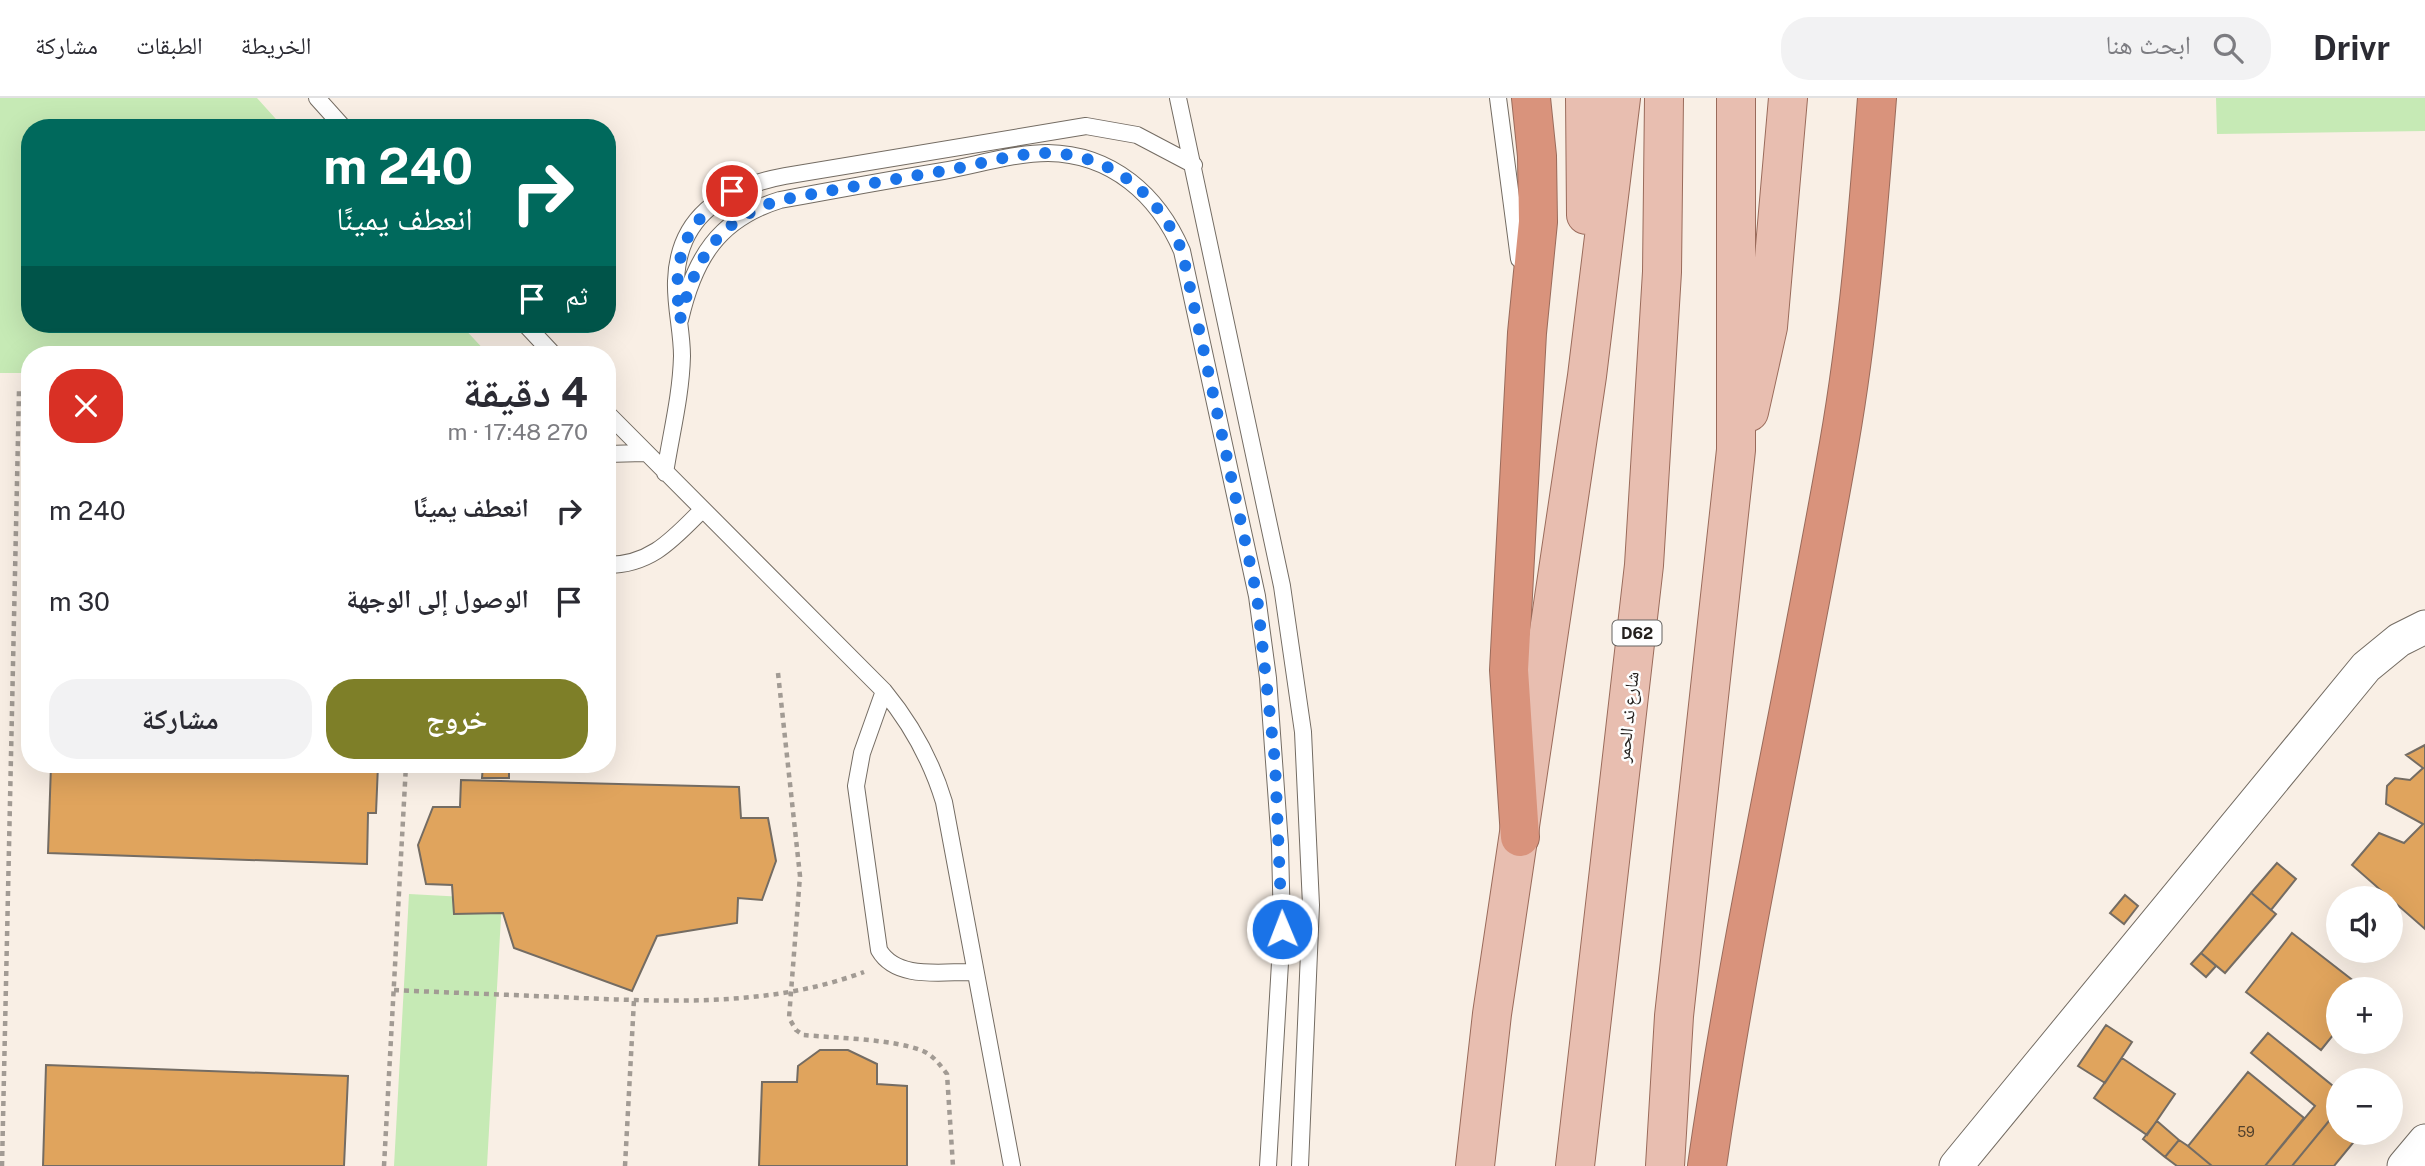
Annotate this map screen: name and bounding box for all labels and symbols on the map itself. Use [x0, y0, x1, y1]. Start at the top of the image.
pin [702, 161, 762, 221]
road number: D62 [1612, 620, 1662, 646]
street label: شارع ند الحمر [1612, 670, 1644, 765]
position arrow [1245, 892, 1319, 966]
house number: 59 [2237, 1124, 2255, 1140]

